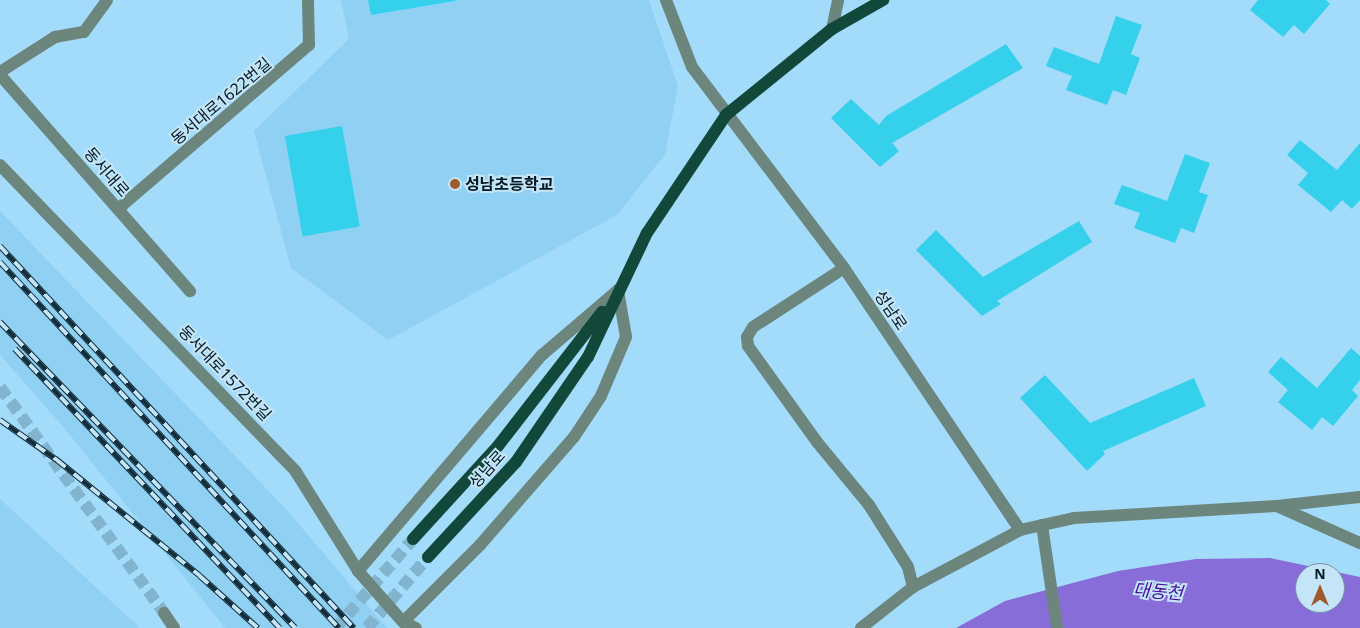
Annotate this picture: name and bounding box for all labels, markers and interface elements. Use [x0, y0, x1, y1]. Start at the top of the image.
street label: 동서대로1622번길 [167, 53, 275, 149]
street label: 동서대로 [80, 143, 134, 201]
place label: 성남초등학교 [465, 174, 553, 194]
marker: 성남초등학교 [449, 178, 461, 190]
street label: 성남로 [871, 286, 911, 334]
street label: 동서대로1572번길 [175, 321, 275, 425]
street label: 성남로 [465, 446, 509, 492]
north arrow [1295, 563, 1345, 613]
text: N [1314, 564, 1326, 583]
water label: 대동천 [1132, 578, 1184, 604]

